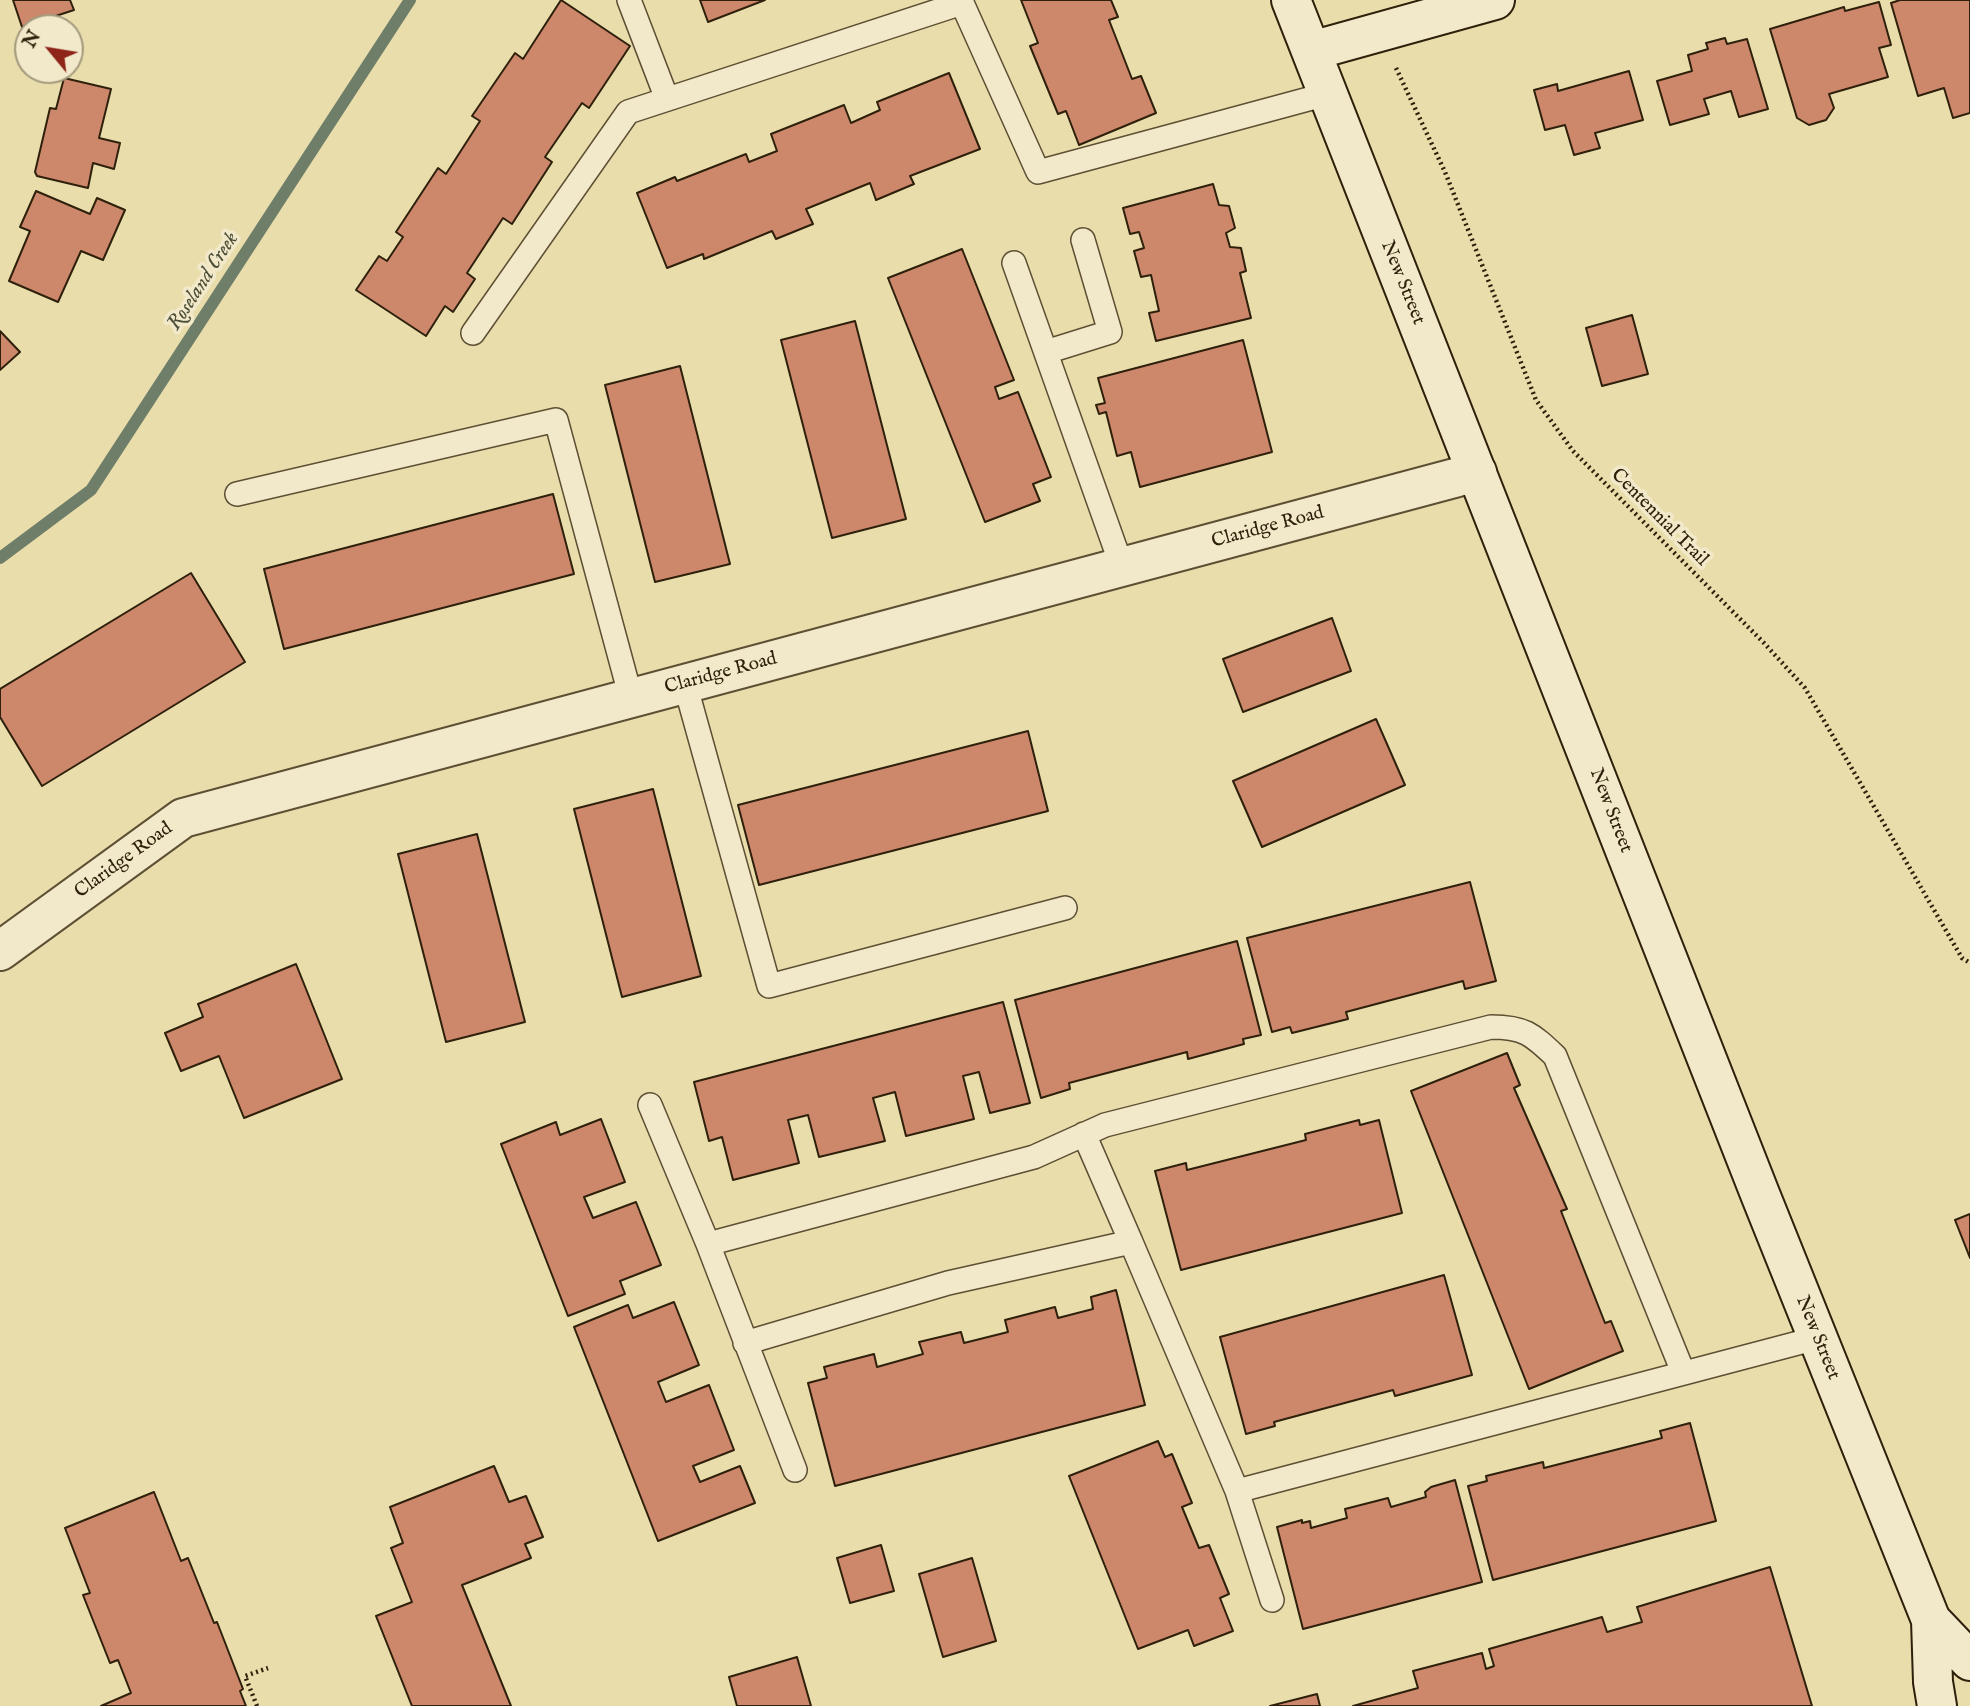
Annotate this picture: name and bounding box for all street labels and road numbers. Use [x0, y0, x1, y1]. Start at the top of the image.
street label: New Street [1375, 238, 1429, 328]
street label: Centennial Trail [1606, 465, 1712, 571]
street label: Claridge Road [1209, 502, 1327, 554]
street label: Claridge Road [662, 648, 780, 700]
street label: New Street [1584, 766, 1636, 856]
street label: Claridge Road [71, 818, 177, 904]
street label: New Street [1790, 1293, 1844, 1383]

